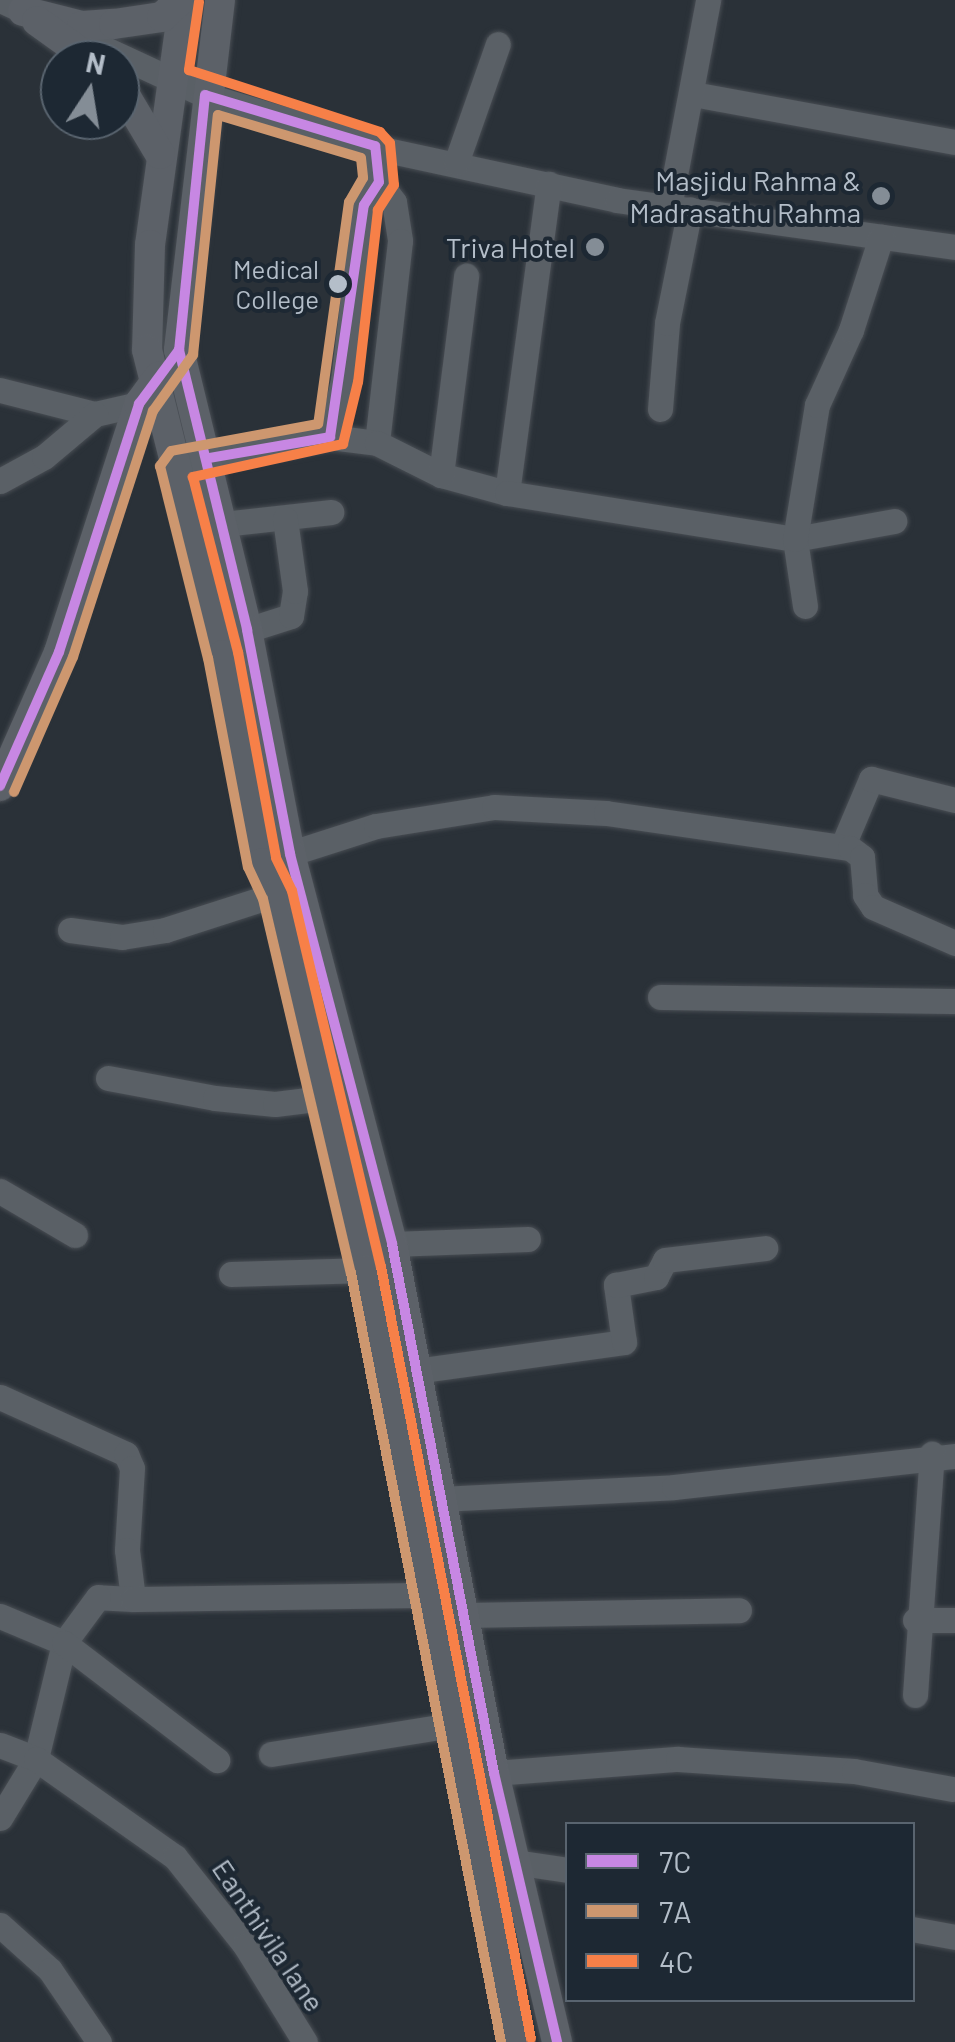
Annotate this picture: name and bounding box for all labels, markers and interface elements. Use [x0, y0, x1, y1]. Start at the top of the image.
north arrow [40, 40, 140, 140]
text: N [83, 44, 108, 81]
place label: Masjidu Rahma & Madrasathu Rahma [629, 163, 861, 229]
marker: Masjidu Rahma & Madrasathu Rahma [870, 185, 892, 207]
place label: Triva Hotel [446, 230, 575, 264]
marker: Triva Hotel [584, 236, 606, 258]
place label: Medical College [233, 253, 319, 314]
marker: Medical College [328, 274, 348, 294]
legend [565, 1822, 915, 2002]
text: 7C [659, 1843, 691, 1879]
street label: Eanthivila lane [206, 1853, 332, 2017]
text: 7A [659, 1893, 691, 1929]
text: 4C [659, 1943, 694, 1979]

